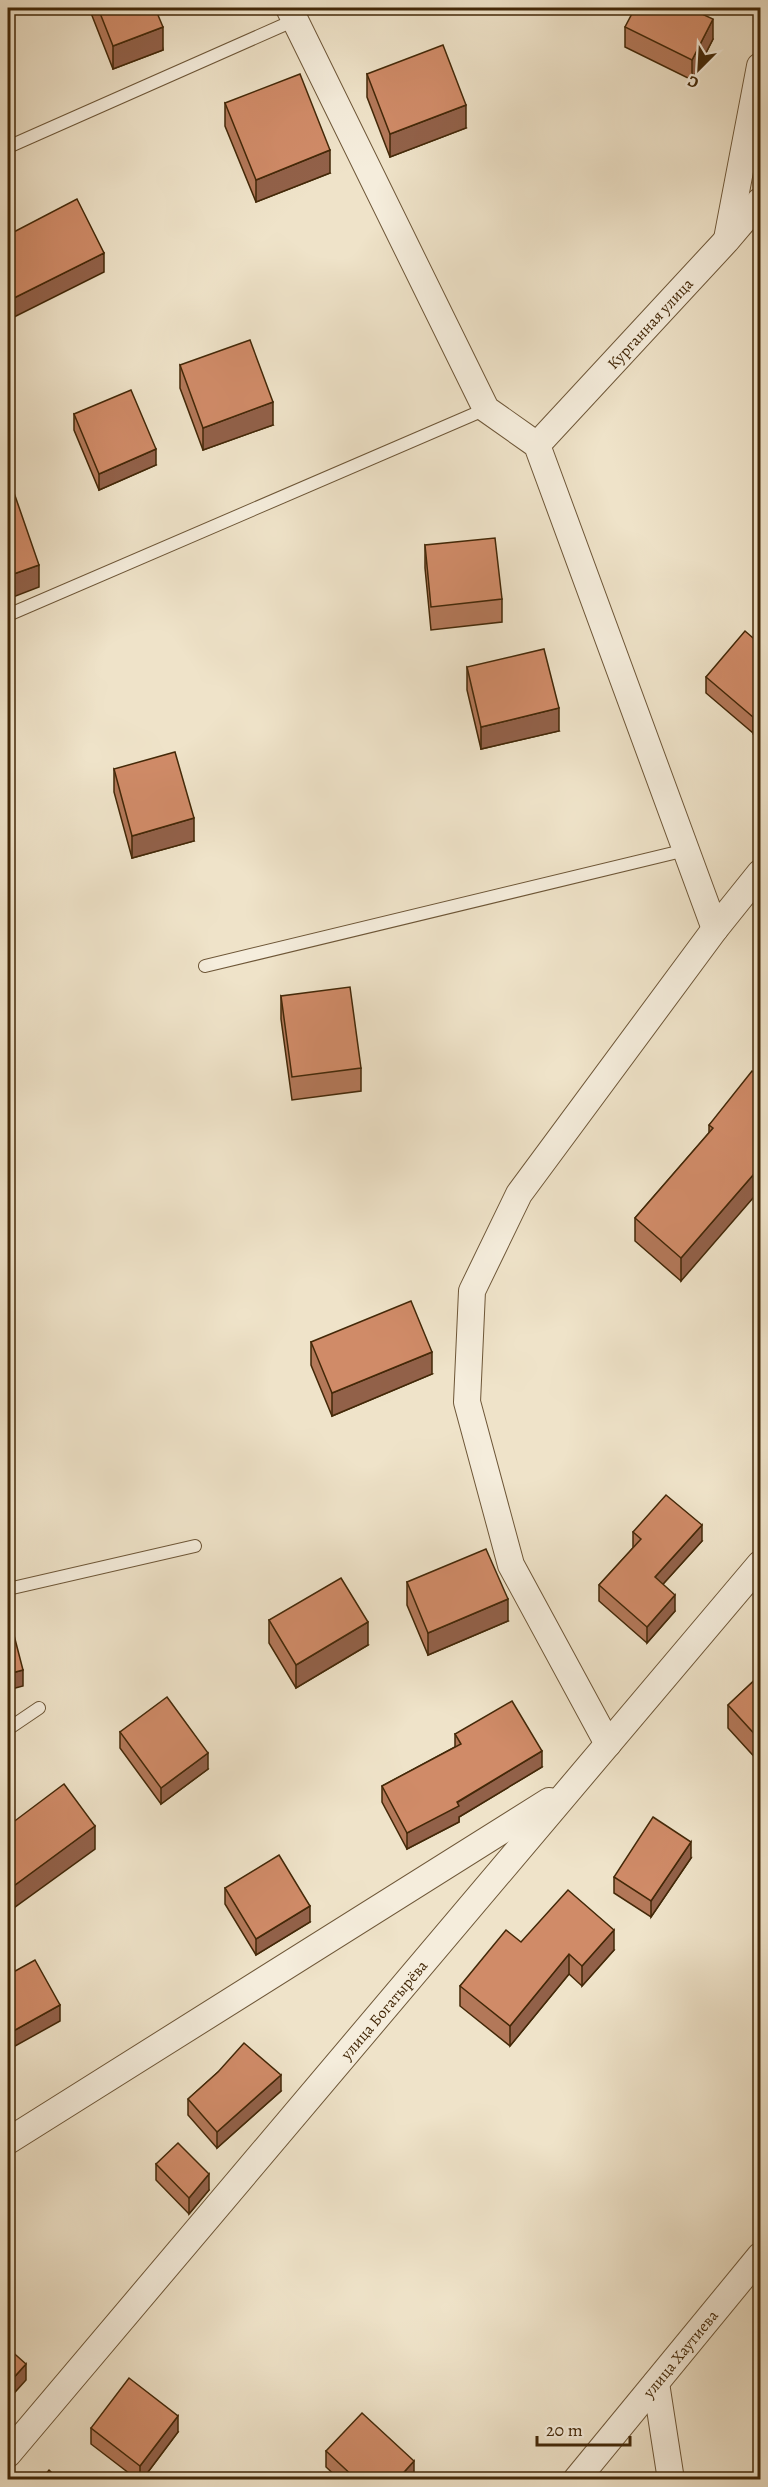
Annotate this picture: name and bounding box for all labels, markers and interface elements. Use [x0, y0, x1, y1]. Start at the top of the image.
north arrow [669, 39, 729, 99]
text: С [684, 70, 702, 94]
street label: Курганная улица [603, 273, 699, 374]
street label: улица Богатырёва [335, 1955, 433, 2065]
street label: улица Хаутиева [638, 2305, 724, 2403]
scale bar [537, 2409, 630, 2447]
text: 20 m [546, 2418, 583, 2442]

